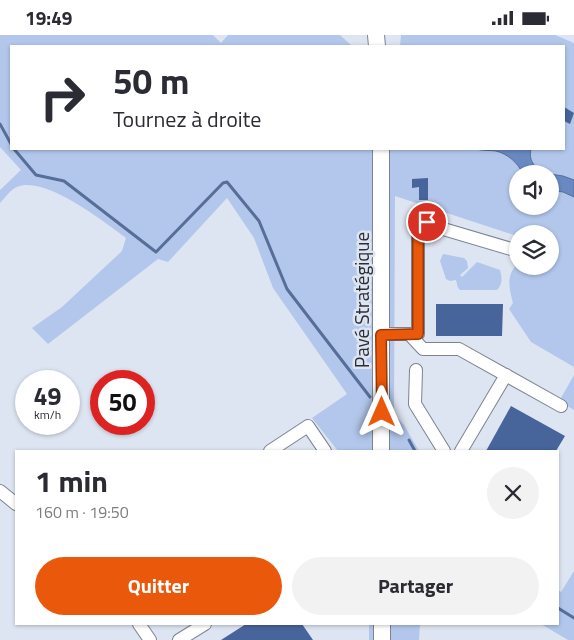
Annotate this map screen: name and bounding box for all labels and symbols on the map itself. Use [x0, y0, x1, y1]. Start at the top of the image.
pin [406, 201, 448, 243]
street label: Pavé Stratégique [347, 232, 376, 368]
speed limit sign: 50 [90, 370, 155, 435]
position arrow [355, 385, 407, 437]

